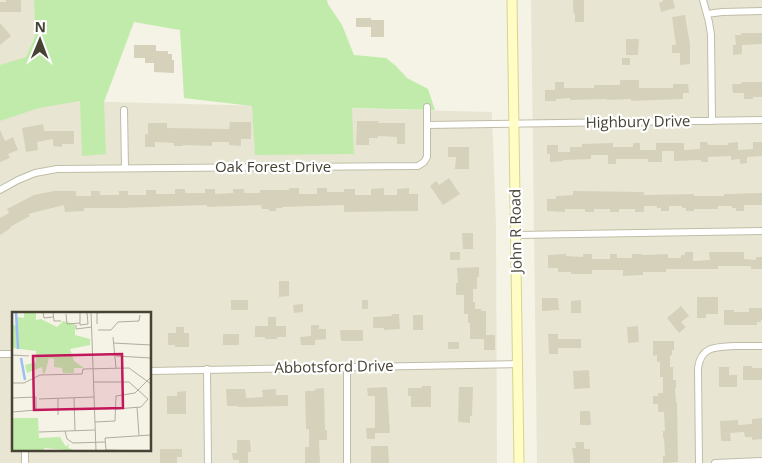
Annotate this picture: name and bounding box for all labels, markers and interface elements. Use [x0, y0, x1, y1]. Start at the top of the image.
north arrow [15, 15, 65, 65]
text: N [34, 17, 46, 36]
street label: Highbury Drive [585, 110, 691, 132]
street label: Oak Forest Drive [215, 156, 331, 176]
street label: John R Road [504, 189, 526, 275]
inset map [12, 312, 151, 450]
street label: Abbotsford Drive [274, 355, 394, 377]

